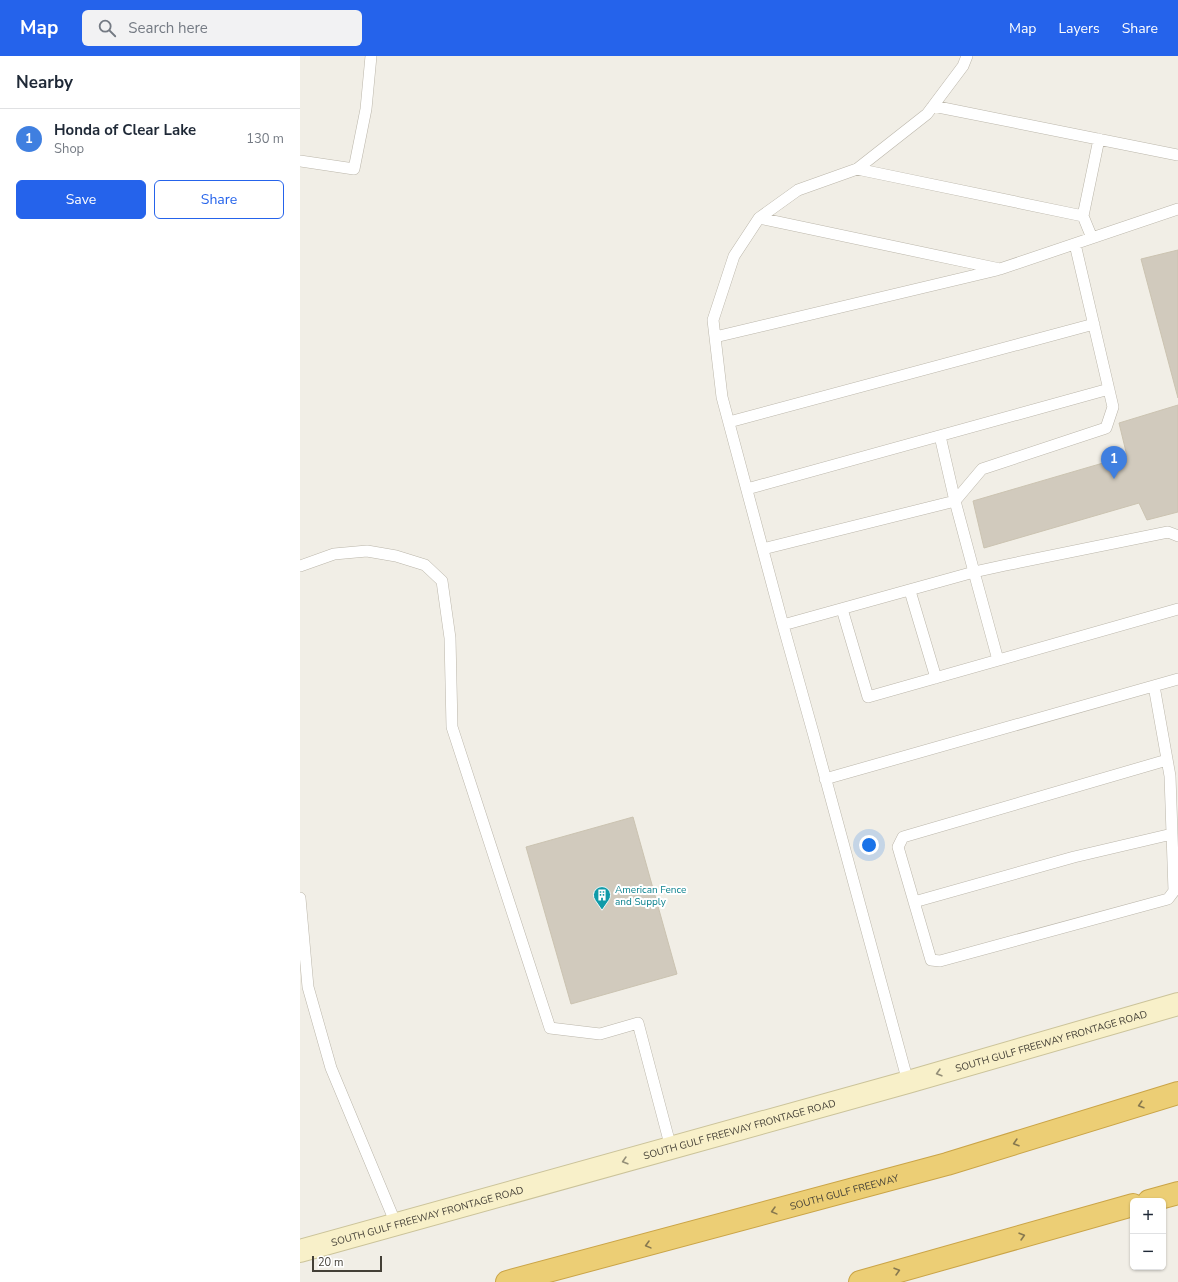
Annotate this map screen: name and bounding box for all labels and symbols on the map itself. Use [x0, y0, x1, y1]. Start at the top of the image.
pin: 1 [1101, 446, 1127, 479]
your location [859, 835, 879, 855]
place label: American Fence and Supply [615, 883, 686, 909]
building icon: American Fence and Supply [592, 885, 612, 910]
street label: SOUTH GULF FREEWAY FRONTAGE ROAD [954, 1007, 1149, 1076]
one-way arrow [936, 1068, 943, 1077]
street label: SOUTH GULF FREEWAY FRONTAGE ROAD [642, 1096, 837, 1163]
one-way arrow [1137, 1100, 1144, 1109]
one-way arrow [1013, 1138, 1020, 1147]
one-way arrow [622, 1156, 629, 1165]
street label: SOUTH GULF FREEWAY [788, 1171, 901, 1214]
street label: SOUTH GULF FREEWAY FRONTAGE ROAD [330, 1183, 525, 1250]
one-way arrow [771, 1206, 778, 1215]
one-way arrow [1019, 1233, 1026, 1241]
one-way arrow [645, 1240, 652, 1249]
scale bar [312, 1254, 382, 1273]
one-way arrow [894, 1268, 900, 1276]

